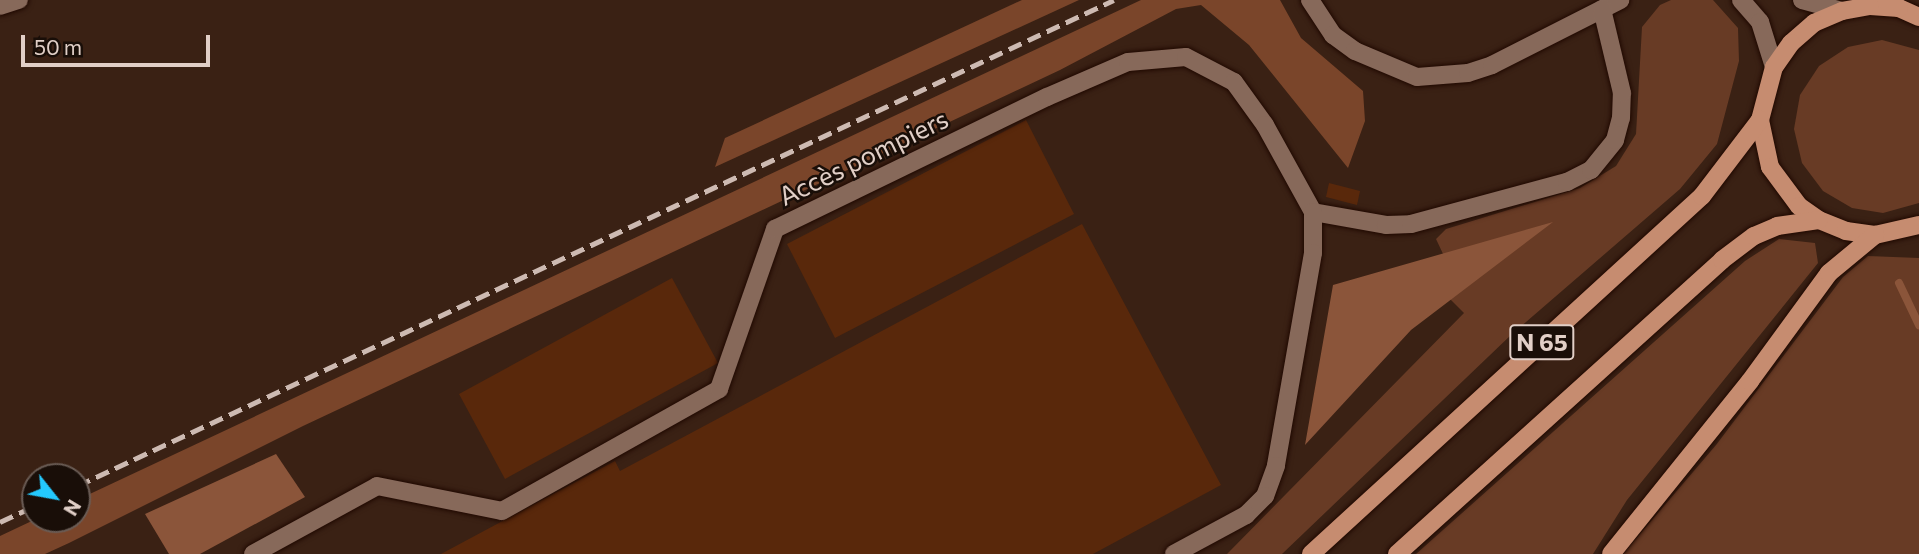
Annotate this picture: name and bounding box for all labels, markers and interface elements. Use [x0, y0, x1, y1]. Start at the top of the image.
scale bar [24, 21, 214, 65]
text: 50 m [34, 34, 82, 59]
street label: Accès pompiers [773, 102, 953, 212]
road number: N 65 [1509, 321, 1575, 362]
north arrow [21, 463, 91, 533]
text: N [59, 496, 86, 520]

